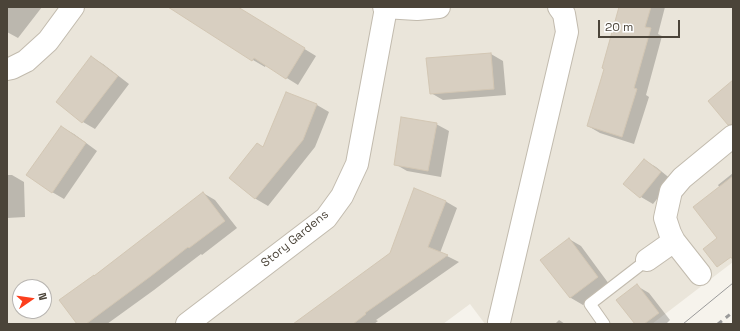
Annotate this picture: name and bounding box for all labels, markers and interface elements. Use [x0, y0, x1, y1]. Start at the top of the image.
scale bar [600, 12, 682, 38]
text: 20 m [605, 19, 633, 35]
street label: Story Gardens [258, 207, 332, 271]
north arrow [12, 279, 52, 319]
text: N [35, 291, 50, 302]

